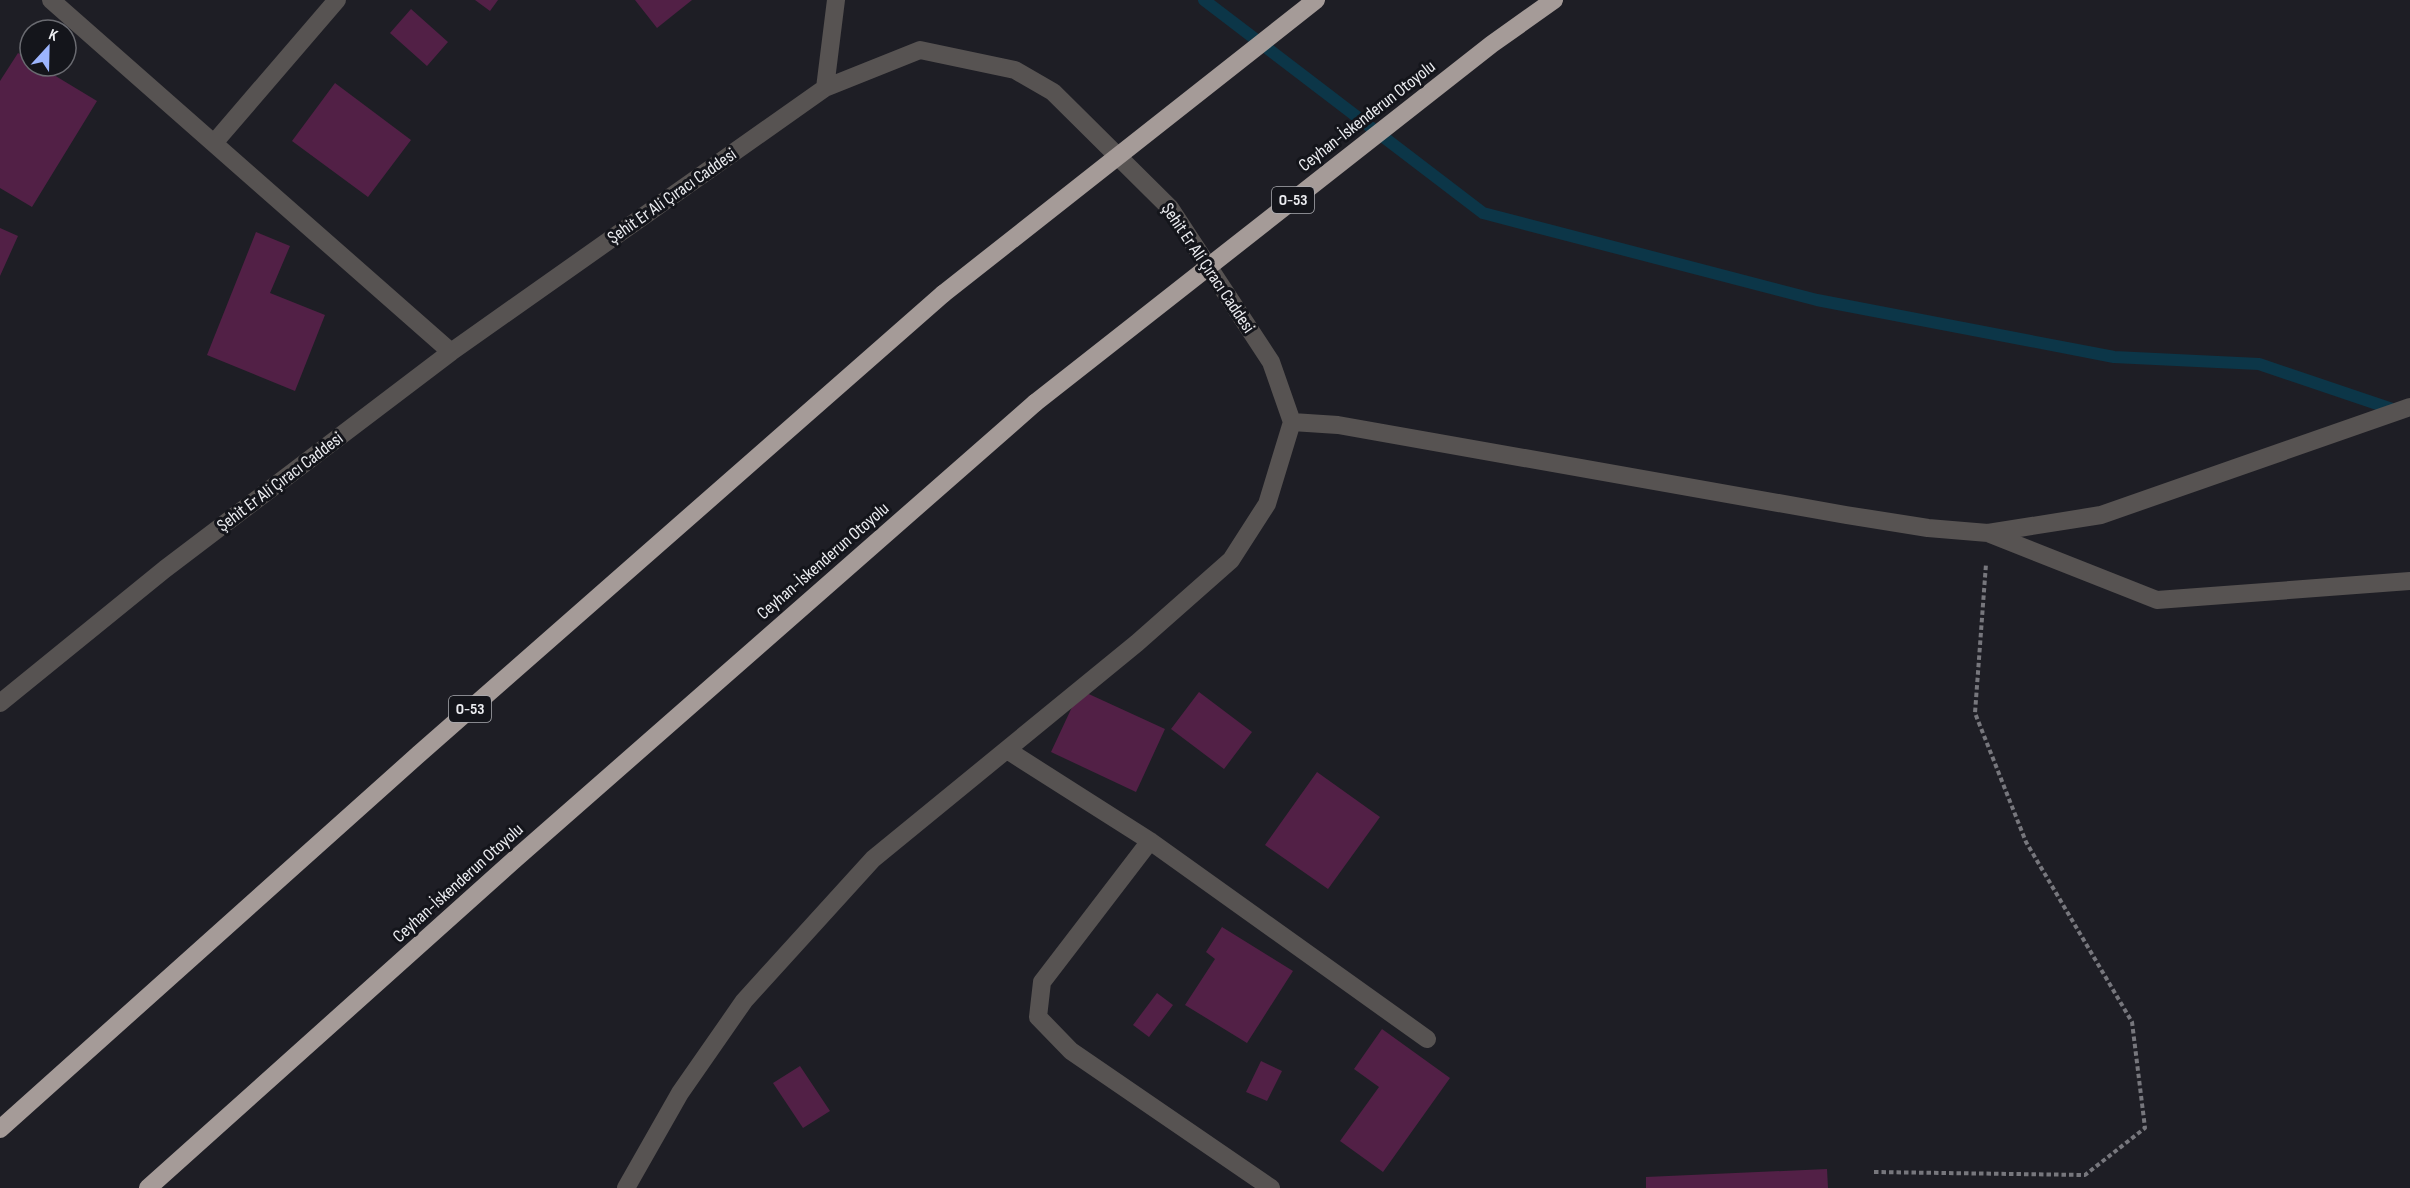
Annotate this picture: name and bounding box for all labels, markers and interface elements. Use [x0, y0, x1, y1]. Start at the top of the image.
north arrow [18, 18, 78, 78]
text: K [46, 25, 60, 46]
street label: Ceyhan-İskenderun Otoyolu [1294, 56, 1440, 176]
street label: Şehit Er Ali Çıracı Caddesi [604, 144, 740, 248]
road number: O-53 [1272, 187, 1314, 213]
street label: Şehit Er Ali Çıracı Caddesi [1157, 199, 1259, 337]
street label: Şehit Er Ali Çıracı Caddesi [213, 428, 347, 536]
street label: Ceyhan-İskenderun Otoyolu [753, 498, 893, 624]
road number: O-53 [449, 696, 491, 722]
street label: Ceyhan-İskenderun Otoyolu [389, 819, 527, 947]

